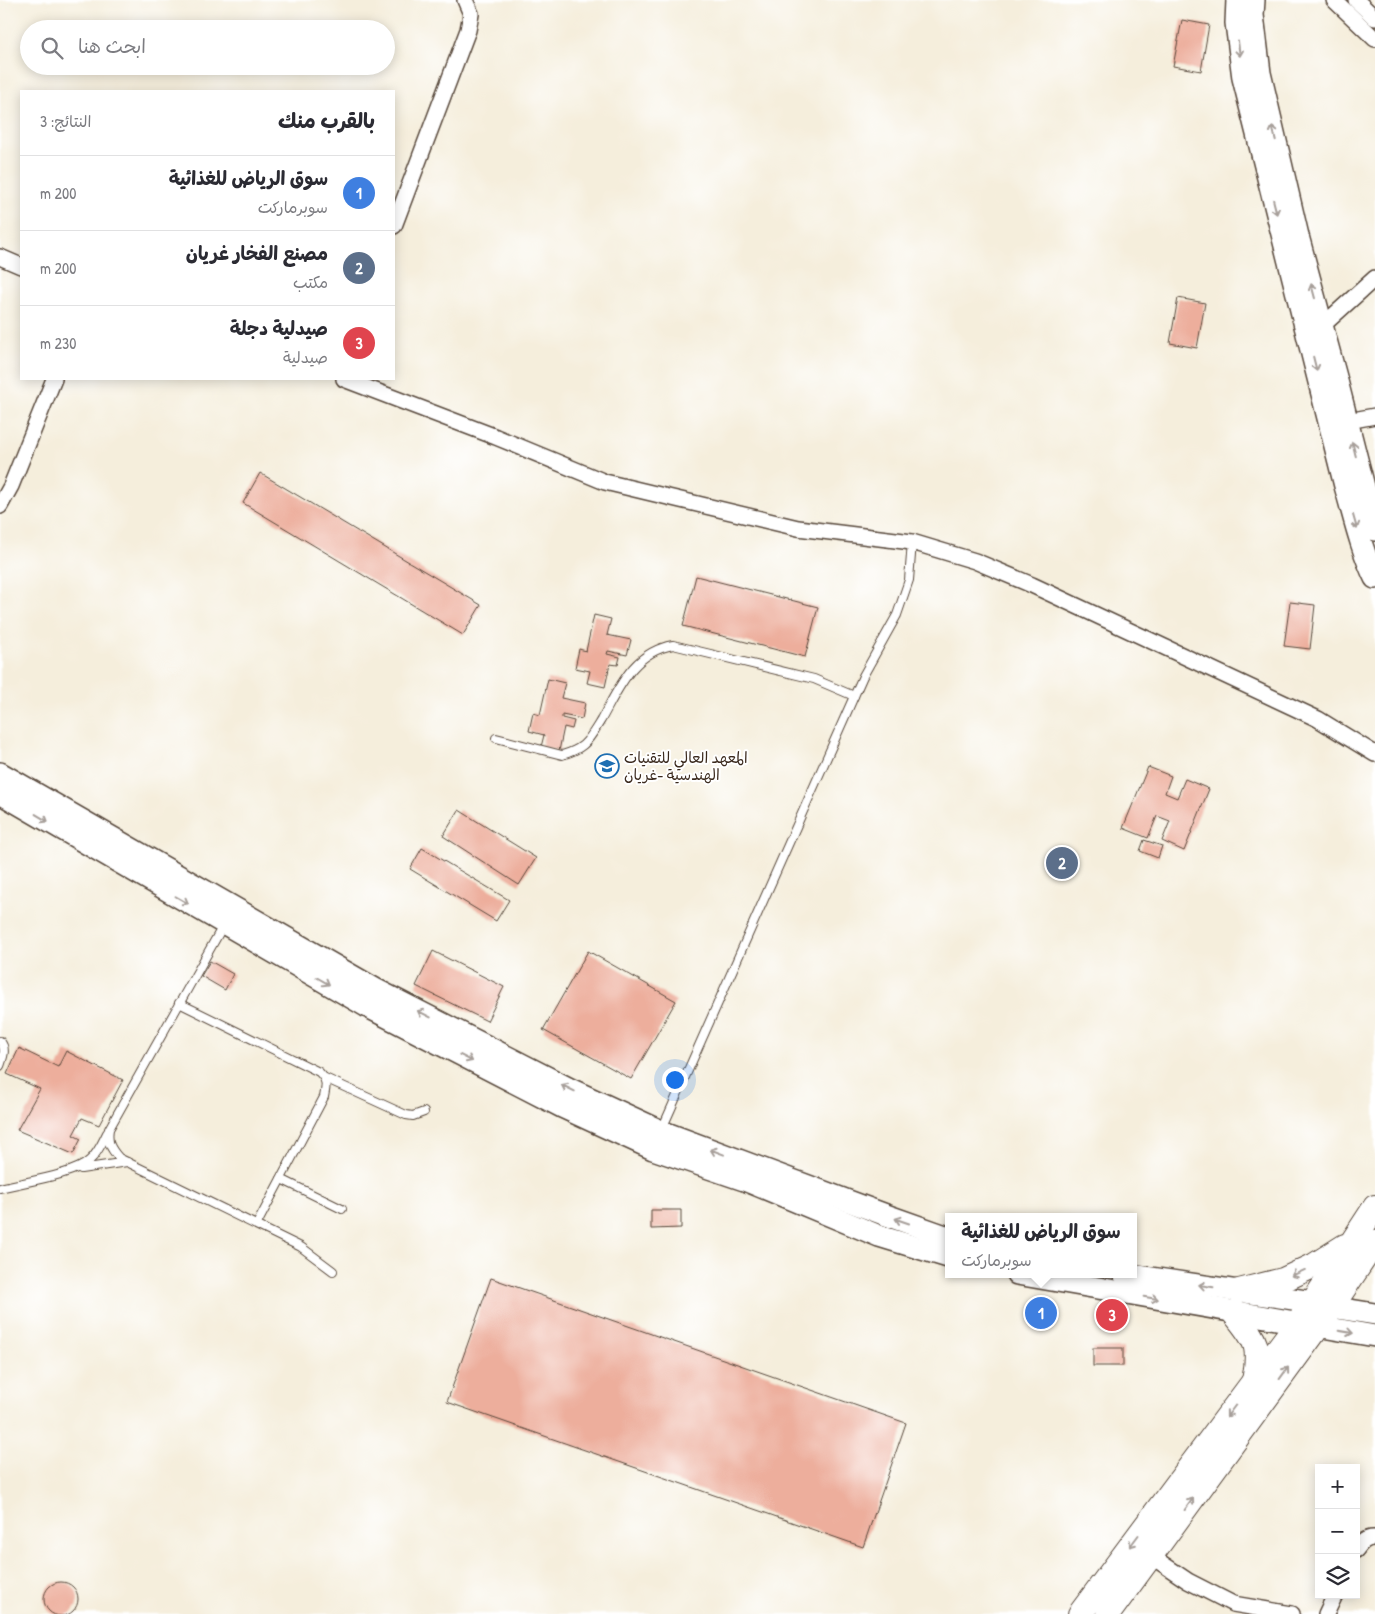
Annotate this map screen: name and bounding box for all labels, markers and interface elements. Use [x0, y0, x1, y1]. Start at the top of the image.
search box [20, 20, 395, 75]
text: ابحث هنا [78, 33, 146, 59]
icon: search [38, 34, 66, 62]
one-way arrow [1234, 40, 1244, 56]
text: بالقرب منك [278, 106, 375, 135]
text: النتائج: 3 [40, 110, 91, 132]
one-way arrow [1269, 126, 1278, 142]
text: سوق الرياض للغذائية [169, 165, 328, 191]
text: 200 m [40, 182, 76, 204]
text: 1 [356, 182, 362, 204]
text: سوبرماركت [258, 196, 328, 218]
one-way arrow [1271, 198, 1280, 214]
text: مصنع الفخار غريان [186, 240, 328, 266]
text: 200 m [40, 257, 76, 279]
text: 2 [355, 257, 363, 279]
text: مكتب [293, 271, 328, 293]
one-way arrow [1308, 284, 1317, 300]
text: صيدلية دجلة [230, 315, 328, 341]
text: 230 m [40, 332, 76, 354]
text: 3 [355, 332, 363, 354]
text: صيدلية [283, 346, 328, 368]
one-way arrow [1311, 356, 1320, 372]
one-way arrow [1349, 441, 1358, 457]
one-way arrow [1351, 513, 1361, 529]
place label: المعهد العالي للتقنيات الهندسية -غريان [624, 747, 748, 785]
school or university icon: المعهد العالي للتقنيات الهندسية -غريان [594, 753, 620, 779]
one-way arrow [34, 814, 48, 824]
pin: 2 [1046, 844, 1078, 882]
one-way arrow [174, 896, 189, 905]
one-way arrow [315, 977, 329, 987]
one-way arrow [416, 1009, 431, 1019]
one-way arrow [458, 1054, 473, 1063]
your location [662, 1067, 688, 1093]
one-way arrow [561, 1083, 576, 1092]
one-way arrow [710, 1147, 725, 1157]
popup [945, 1213, 1137, 1278]
one-way arrow [895, 1216, 911, 1225]
text: سوق الرياض للغذائية [961, 1218, 1121, 1244]
text: سوبرماركت [961, 1249, 1032, 1271]
one-way arrow [1291, 1269, 1306, 1279]
one-way arrow [1198, 1281, 1214, 1291]
pin: 1 [1025, 1294, 1057, 1332]
one-way arrow [1143, 1294, 1159, 1304]
pin: 3 [1096, 1296, 1128, 1334]
one-way arrow [1337, 1327, 1353, 1337]
one-way arrow [1279, 1367, 1290, 1380]
one-way arrow [1225, 1404, 1236, 1417]
map controls [1315, 1464, 1360, 1599]
button: + [1315, 1464, 1360, 1509]
one-way arrow [1184, 1498, 1194, 1512]
button: − [1315, 1509, 1360, 1554]
one-way arrow [1128, 1534, 1139, 1547]
button: layers [1315, 1554, 1360, 1599]

